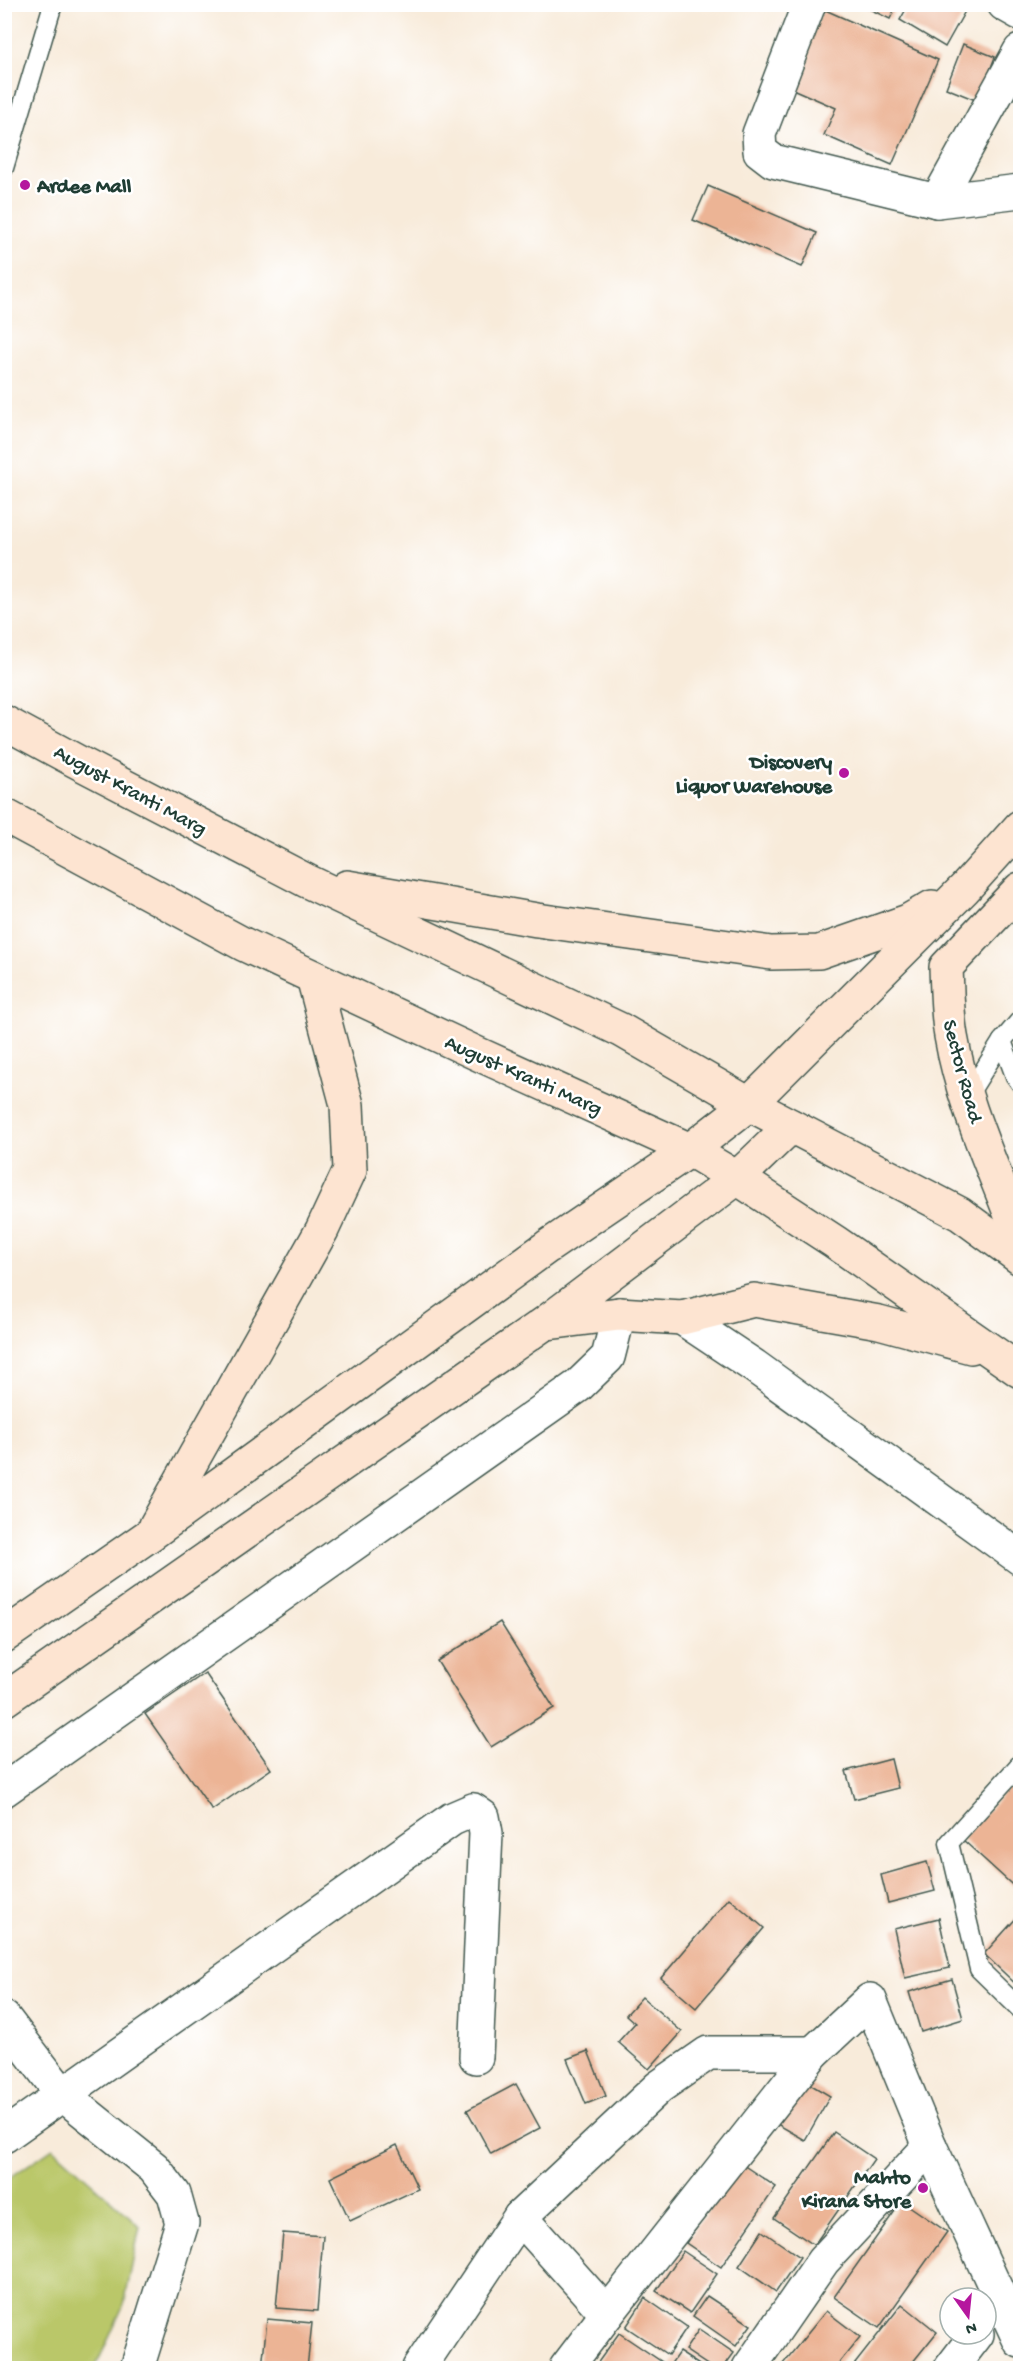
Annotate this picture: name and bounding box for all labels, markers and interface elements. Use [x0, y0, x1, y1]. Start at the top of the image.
place label: Ardee Mall [36, 176, 132, 201]
marker: Ardee Mall [18, 178, 32, 192]
street label: August Kranti Marg [49, 741, 210, 843]
place label: Discovery Liquor Warehouse [676, 752, 833, 801]
marker: Discovery Liquor Warehouse [837, 766, 851, 780]
street label: Sector Road [935, 1018, 987, 1128]
street label: August Kranti Marg [440, 1031, 605, 1123]
place label: Mahto Kirana Store [801, 2167, 912, 2216]
marker: Mahto Kirana Store [916, 2181, 930, 2195]
north arrow [938, 2286, 998, 2346]
text: N [963, 2317, 978, 2338]

